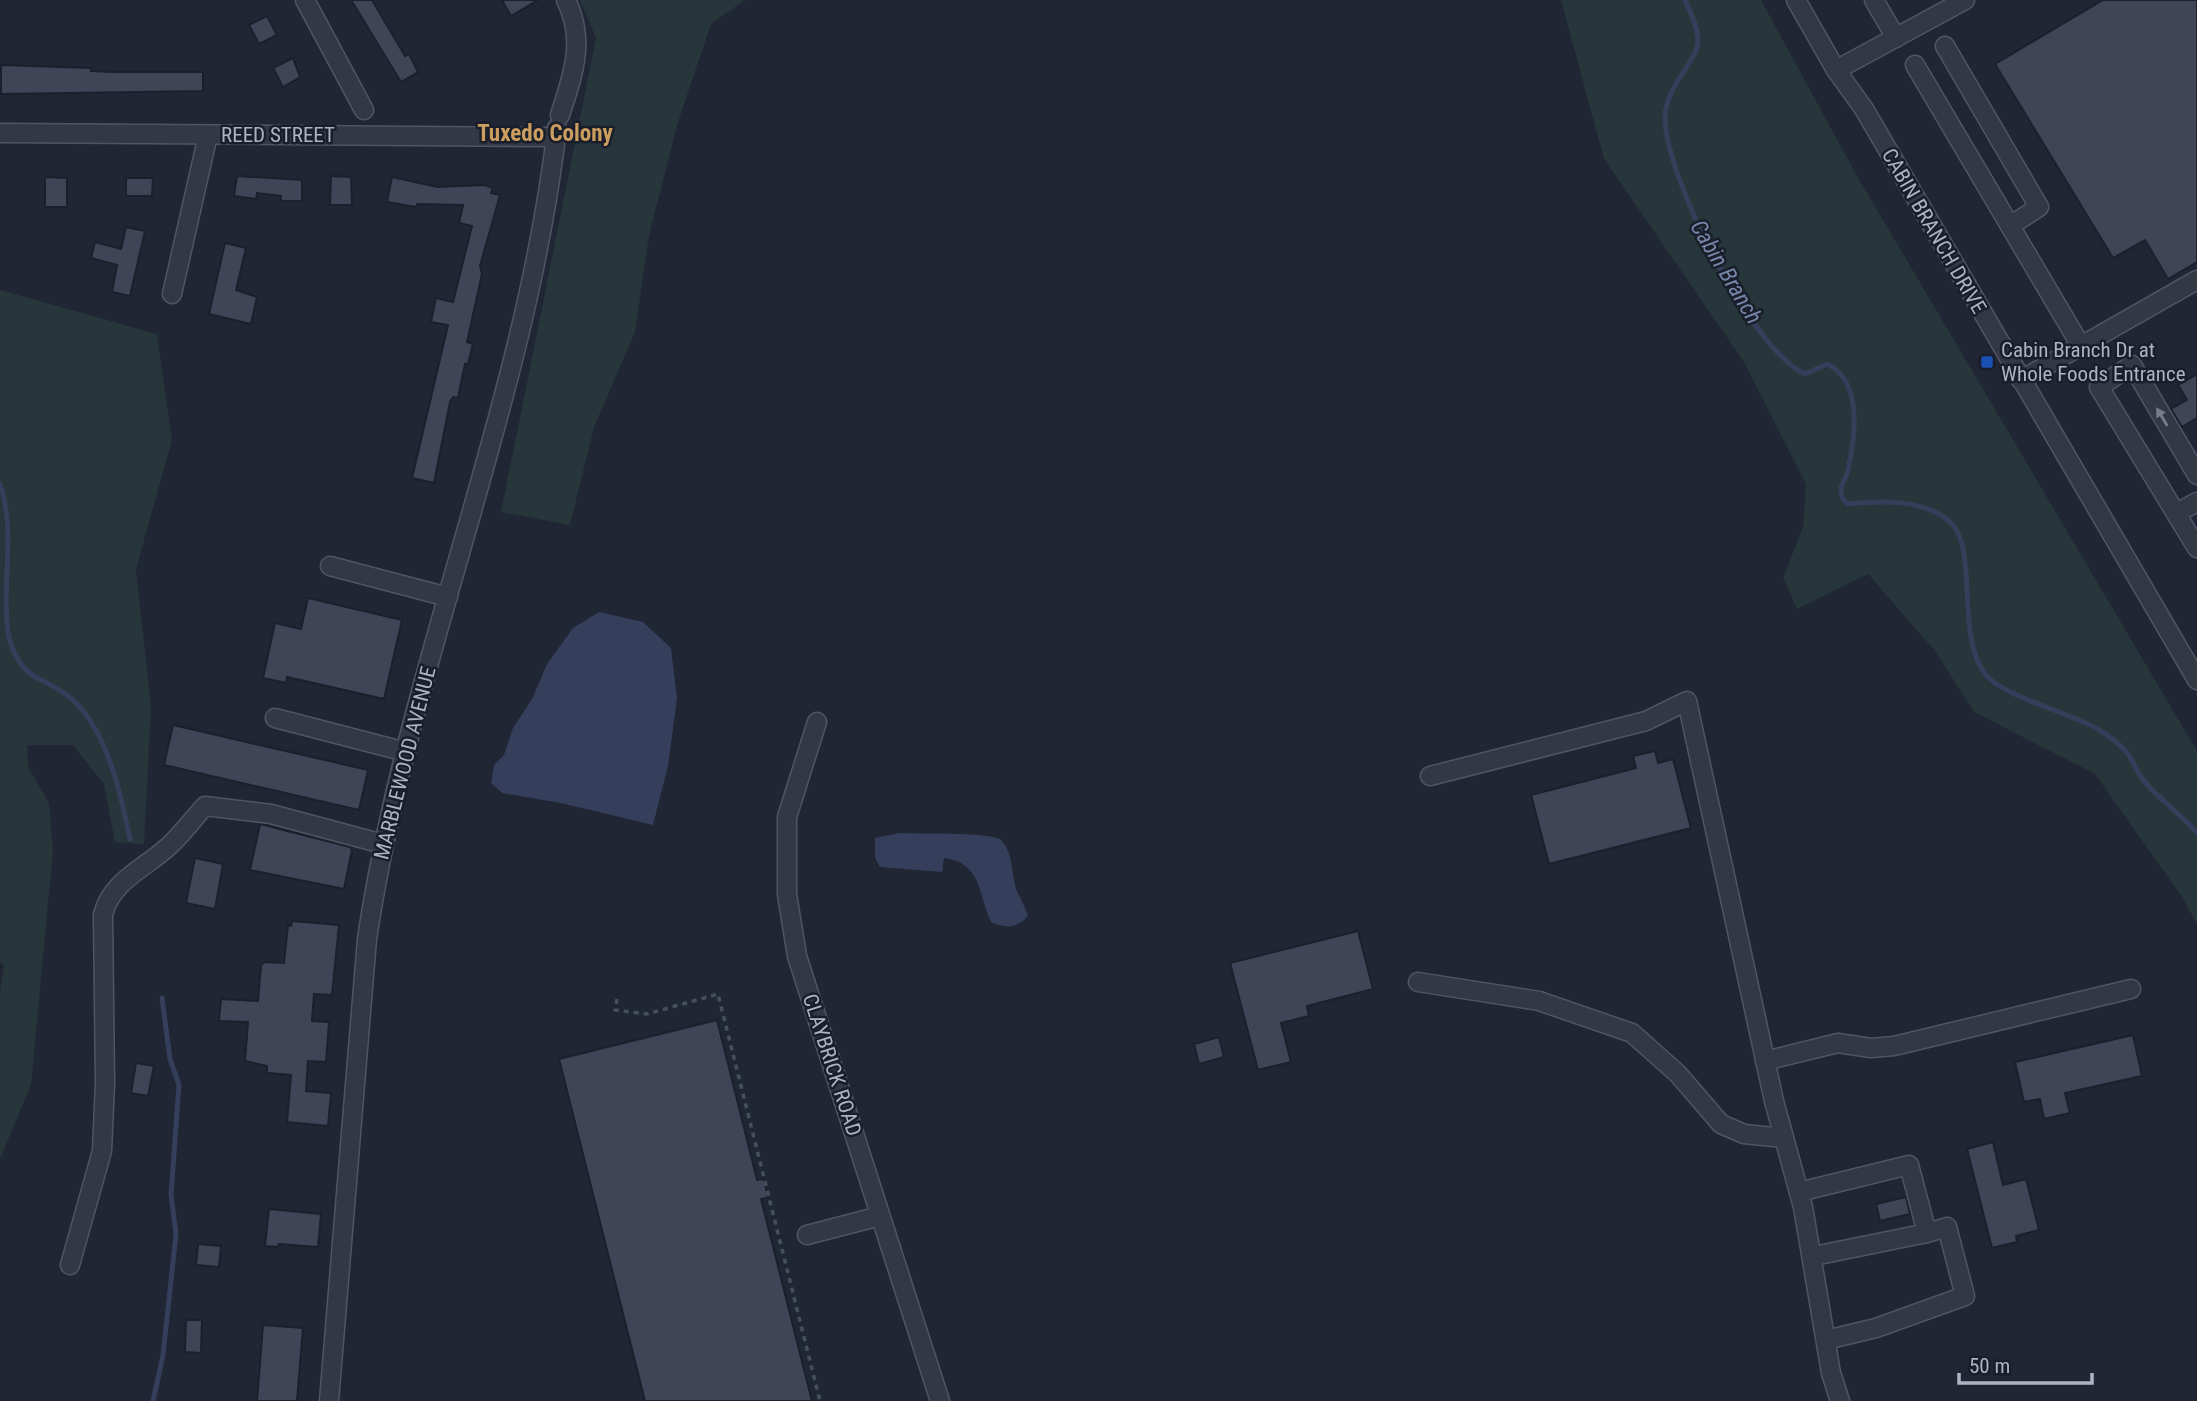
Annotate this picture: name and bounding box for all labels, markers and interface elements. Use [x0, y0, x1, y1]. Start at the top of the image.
district label: Tuxedo Colony [477, 120, 614, 147]
street label: REED STREET [221, 123, 335, 147]
street label: CABIN BRANCH DRIVE [1877, 144, 1991, 318]
water label: Cabin Branch [1684, 215, 1768, 329]
place label: Cabin Branch Dr at Whole Foods Entrance [2001, 338, 2186, 386]
marker: Cabin Branch Dr at Whole Foods Entrance [1979, 354, 1995, 370]
one-way arrow [2156, 407, 2168, 426]
street label: MARBLEWOOD AVENUE [369, 664, 441, 862]
street label: CLAYBRICK ROAD [798, 991, 866, 1139]
scale bar [1959, 1342, 2092, 1386]
text: 50 m [1969, 1354, 2010, 1378]

